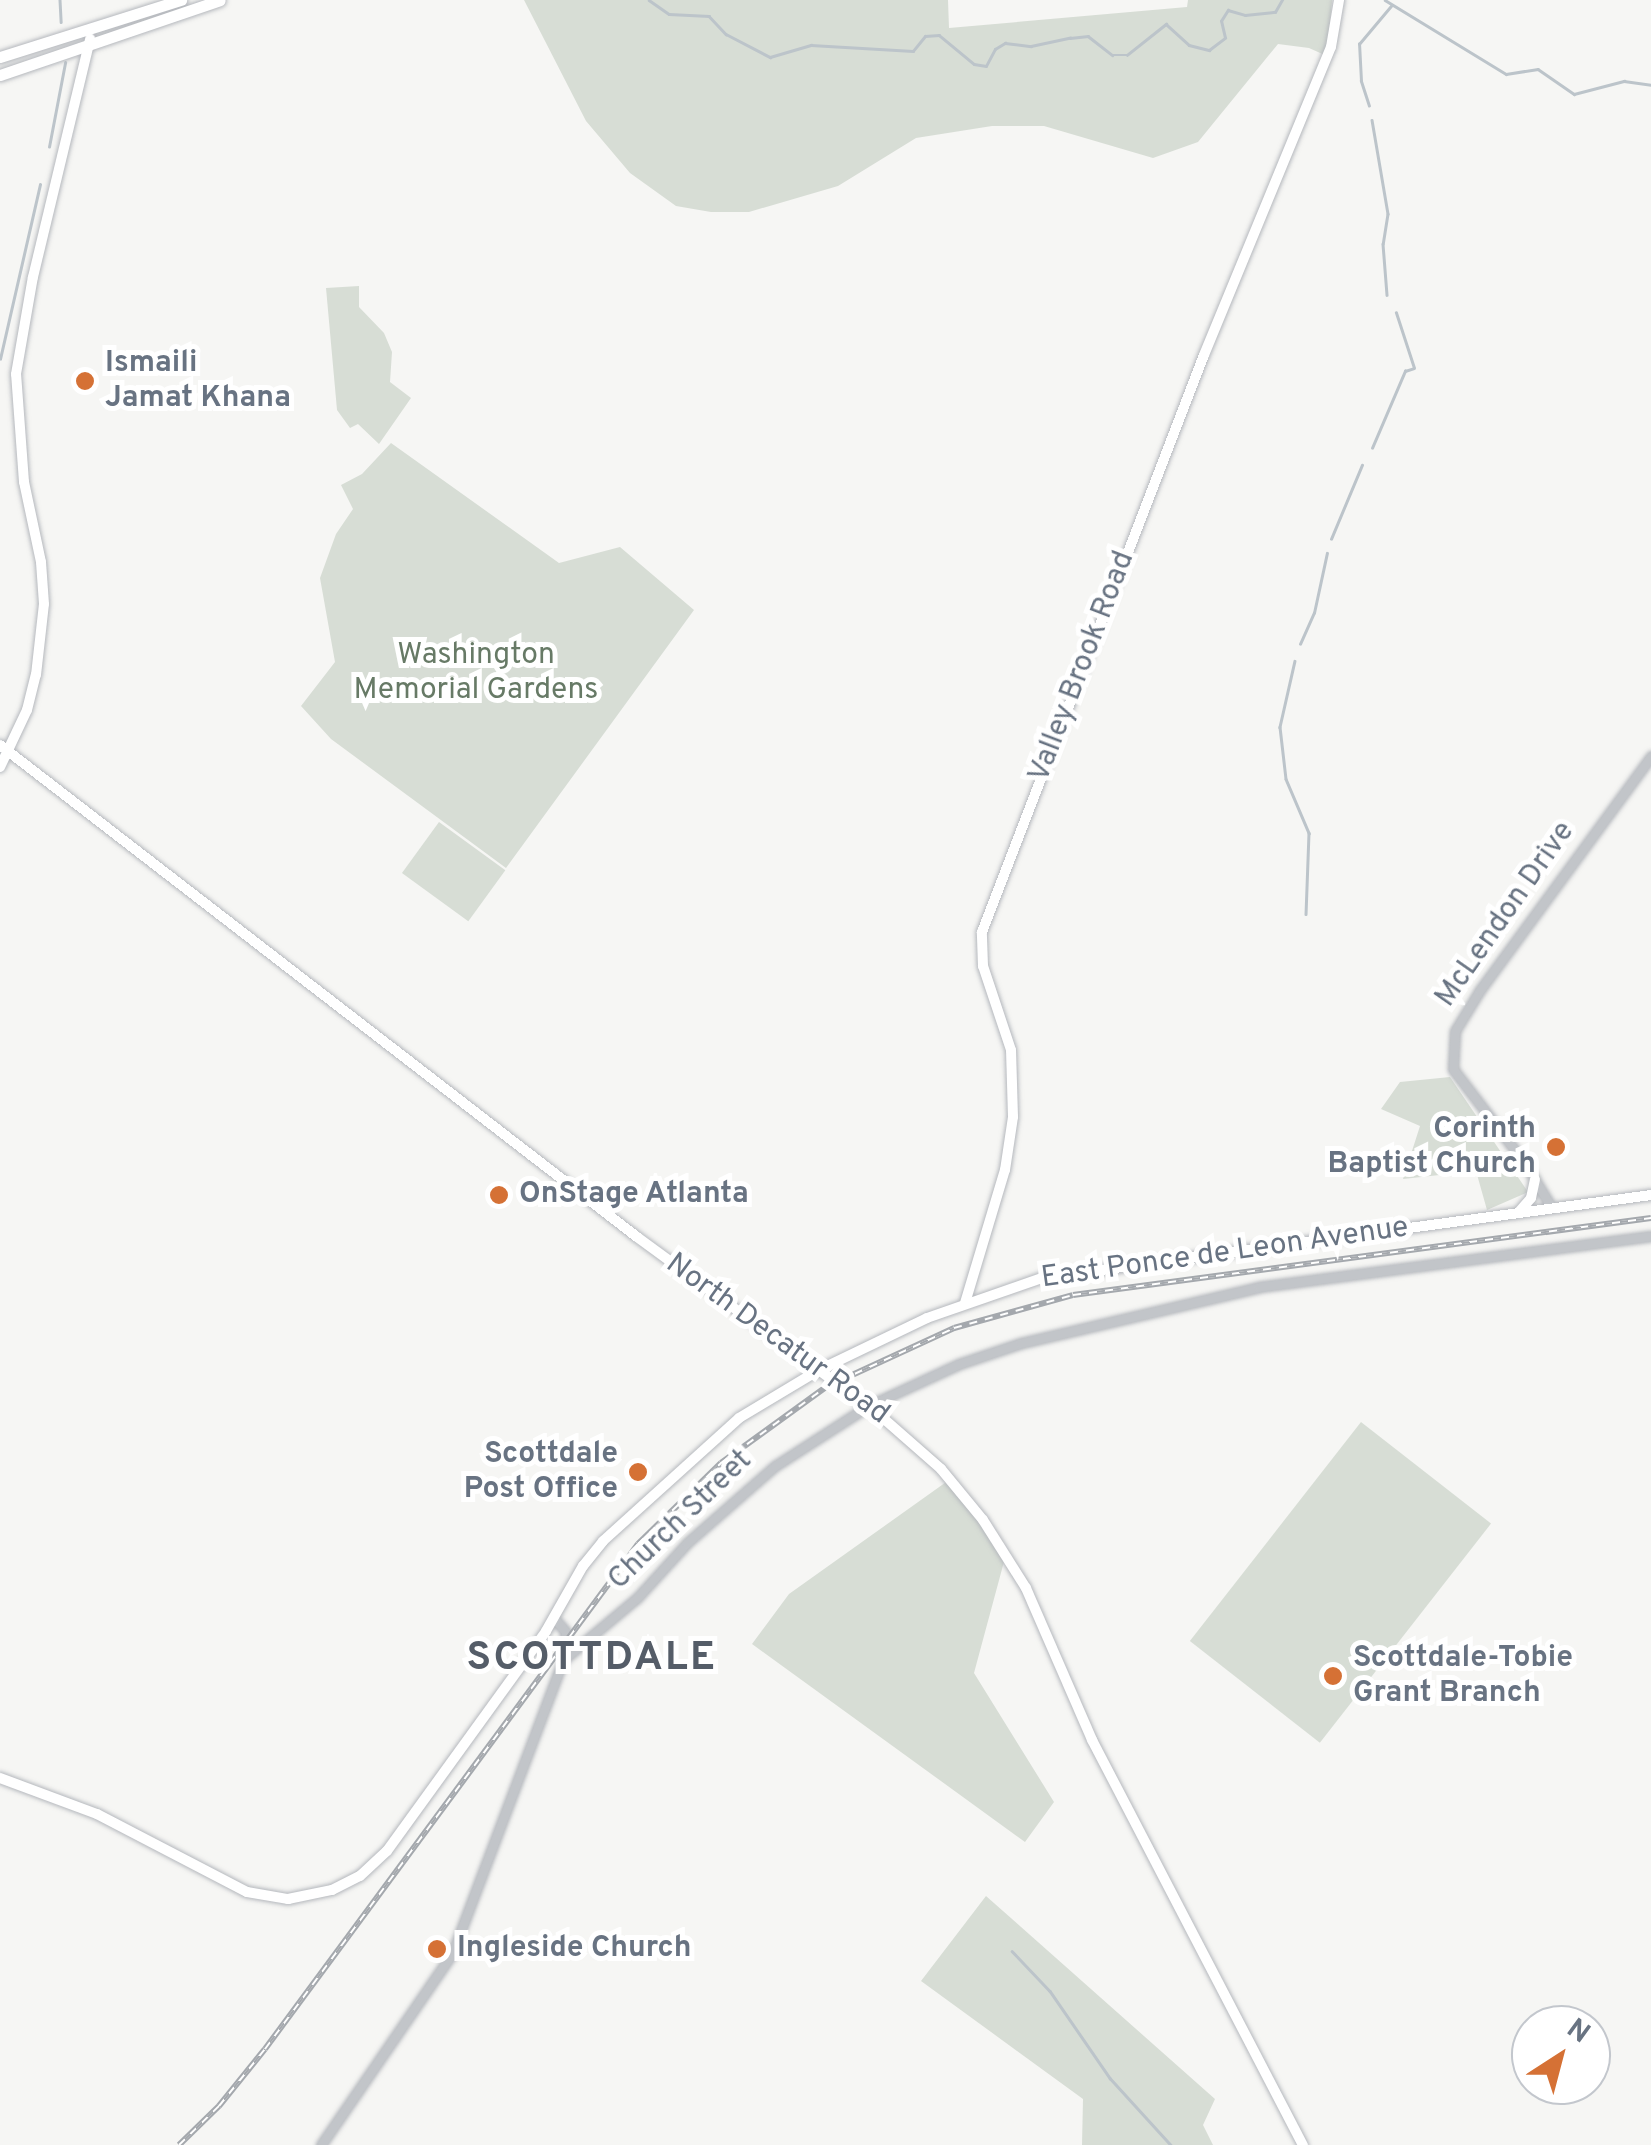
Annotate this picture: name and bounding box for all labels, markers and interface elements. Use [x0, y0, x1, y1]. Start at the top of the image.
place label: Ismaili Jamat Khana [105, 346, 291, 416]
marker: Ismaili Jamat Khana [74, 370, 96, 392]
street label: Valley Brook Road [1022, 546, 1144, 788]
park label: Washington Memorial Gardens [354, 638, 598, 708]
street label: McLendon Drive [1429, 815, 1583, 1015]
place label: Corinth Baptist Church [1327, 1112, 1536, 1182]
marker: Corinth Baptist Church [1545, 1136, 1567, 1158]
place label: OnStage Atlanta [519, 1177, 750, 1213]
marker: OnStage Atlanta [488, 1184, 510, 1206]
street label: East Ponce de Leon Avenue [1039, 1210, 1411, 1298]
street label: North Decatur Road [658, 1247, 896, 1433]
place label: Scottdale Post Office [464, 1437, 618, 1508]
street label: Church Street [602, 1444, 760, 1598]
marker: Scottdale Post Office [627, 1461, 649, 1483]
district label: SCOTTDALE [467, 1635, 717, 1683]
place label: Scottdale-Tobie Grant Branch [1353, 1641, 1573, 1712]
marker: Scottdale-Tobie Grant Branch [1322, 1665, 1344, 1687]
place label: Ingleside Church [457, 1931, 691, 1967]
marker: Ingleside Church [426, 1938, 448, 1960]
north arrow [1511, 2005, 1611, 2105]
text: N [1559, 2012, 1596, 2053]

